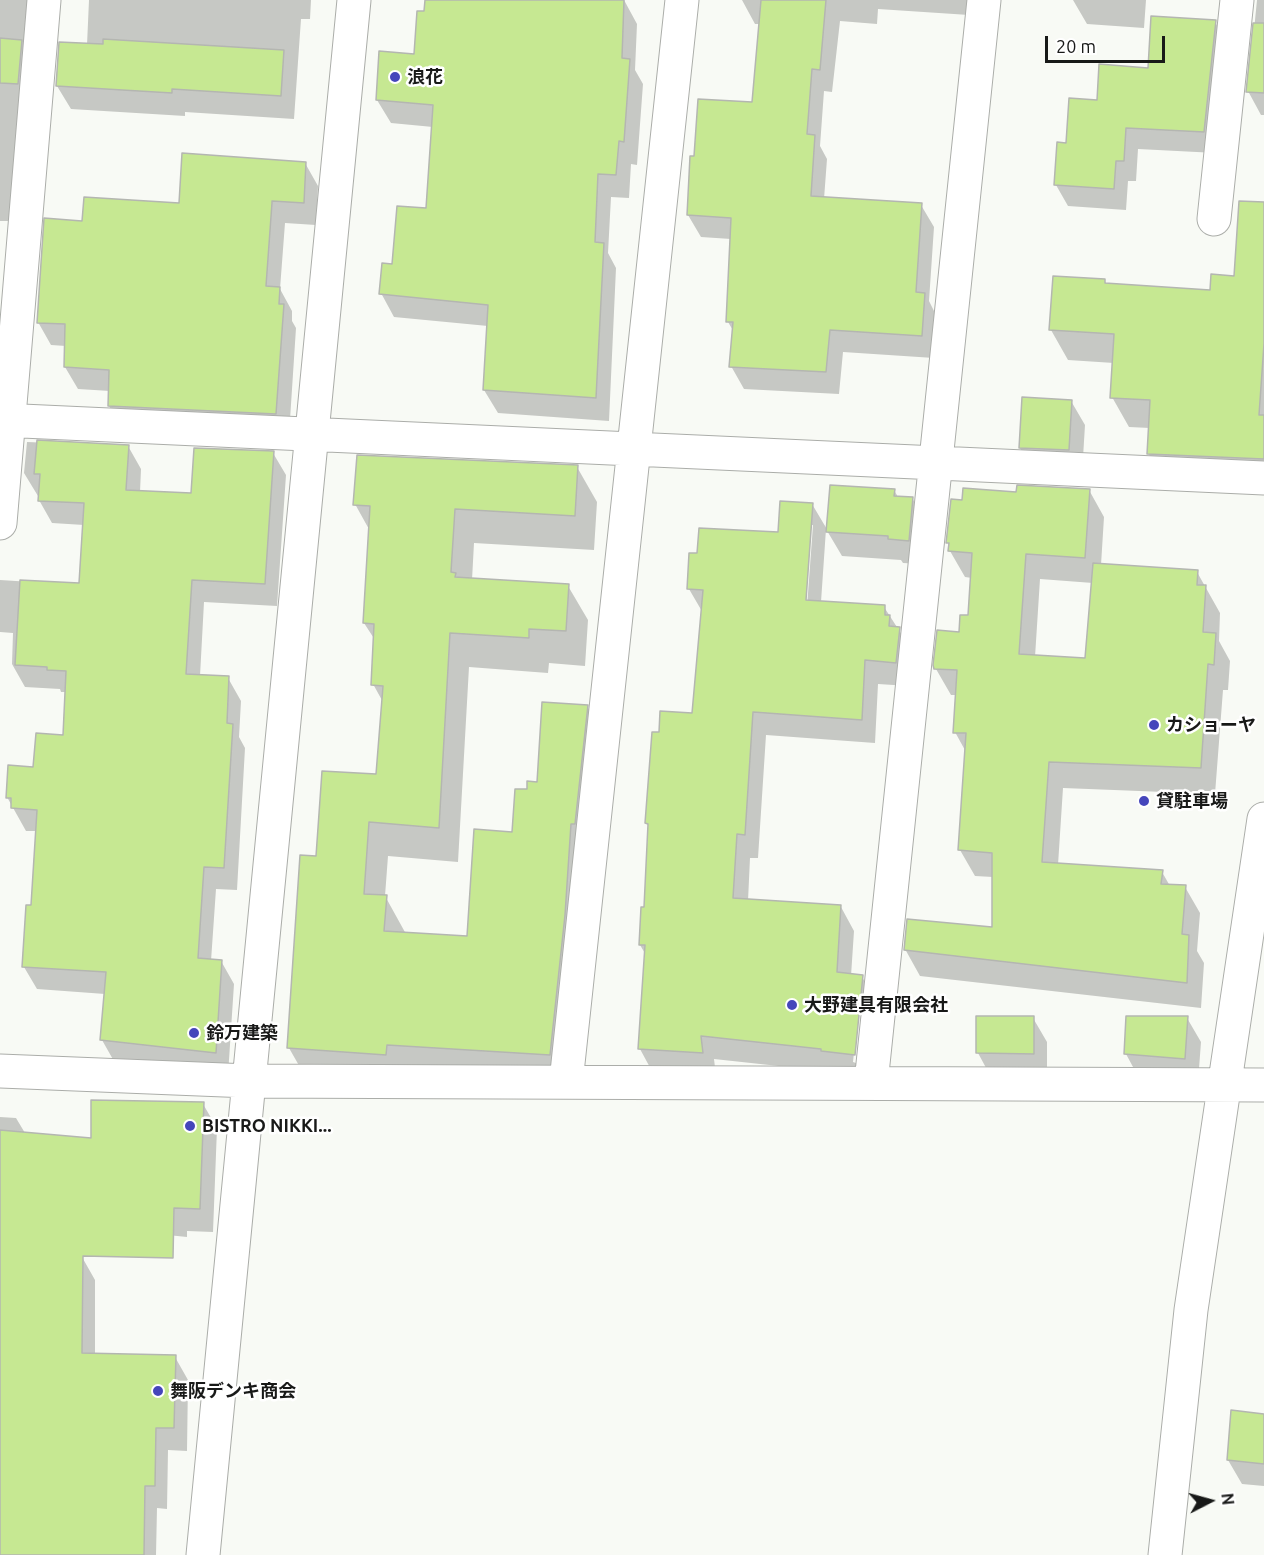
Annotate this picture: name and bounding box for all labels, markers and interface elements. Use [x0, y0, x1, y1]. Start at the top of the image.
scale bar [1048, 24, 1168, 62]
text: 20 m [1056, 36, 1096, 56]
place label: 浪花 [407, 66, 443, 88]
marker: 浪花 [388, 70, 402, 84]
place label: カショーヤ [1166, 714, 1256, 736]
marker: カショーヤ [1147, 718, 1161, 732]
place label: 貸駐車場 [1156, 790, 1228, 812]
marker: 貸駐車場 [1137, 794, 1151, 808]
place label: 大野建具有限会社 [804, 994, 948, 1016]
marker: 大野建具有限会社 [785, 998, 799, 1012]
place label: 鈴万建築 [206, 1022, 278, 1044]
marker: 鈴万建築 [187, 1026, 201, 1040]
place label: BISTRO NIKKI... [202, 1115, 332, 1137]
marker: BISTRO NIKKI... [183, 1119, 197, 1133]
place label: 舞阪デンキ商会 [170, 1380, 296, 1402]
marker: 舞阪デンキ商会 [151, 1384, 165, 1398]
north arrow [1180, 1471, 1240, 1531]
text: N [1218, 1492, 1237, 1506]

